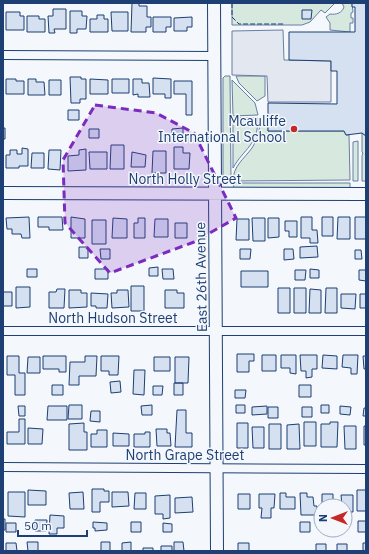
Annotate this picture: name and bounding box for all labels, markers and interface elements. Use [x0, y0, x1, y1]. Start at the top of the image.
place label: Mcauliffe International School [158, 112, 286, 146]
marker: Mcauliffe International School [289, 124, 299, 134]
street label: North Holly Street [129, 170, 242, 188]
street label: East 26th Avenue [191, 221, 211, 332]
street label: North Hudson Street [48, 309, 178, 327]
street label: North Grape Street [126, 446, 245, 464]
north arrow [313, 498, 353, 538]
scale bar [18, 512, 87, 538]
text: N [316, 514, 330, 522]
text: 50 m [24, 518, 52, 533]

